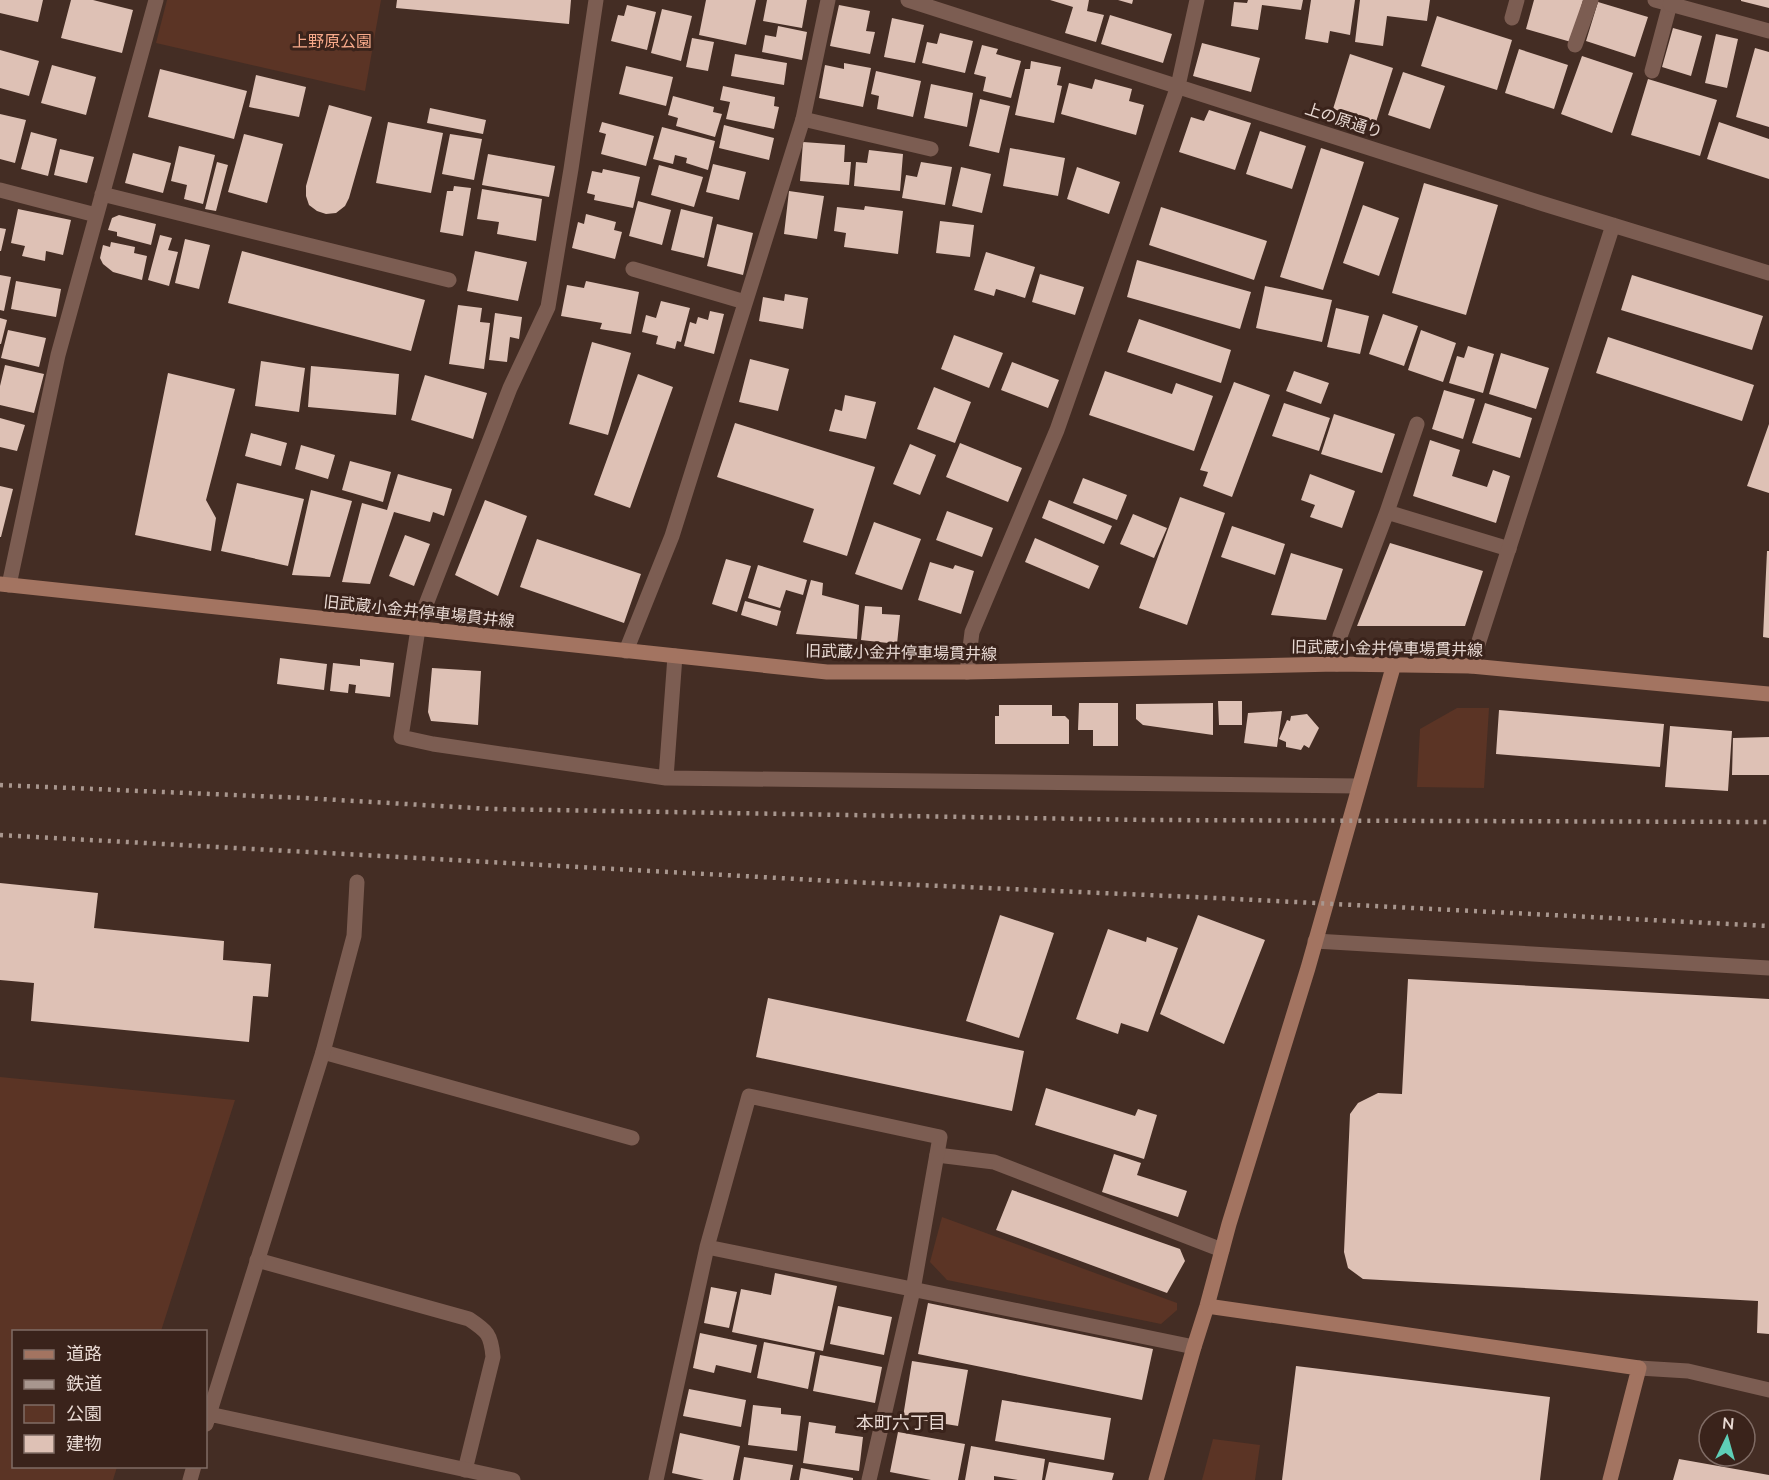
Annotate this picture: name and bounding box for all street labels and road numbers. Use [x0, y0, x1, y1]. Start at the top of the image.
street label: 上の原通り [1303, 98, 1385, 142]
street label: 旧武蔵小金井停車場貫井線 [322, 591, 516, 631]
street label: 旧武蔵小金井停車場貫井線 [1291, 636, 1483, 660]
street label: 旧武蔵小金井停車場貫井線 [805, 640, 997, 664]

